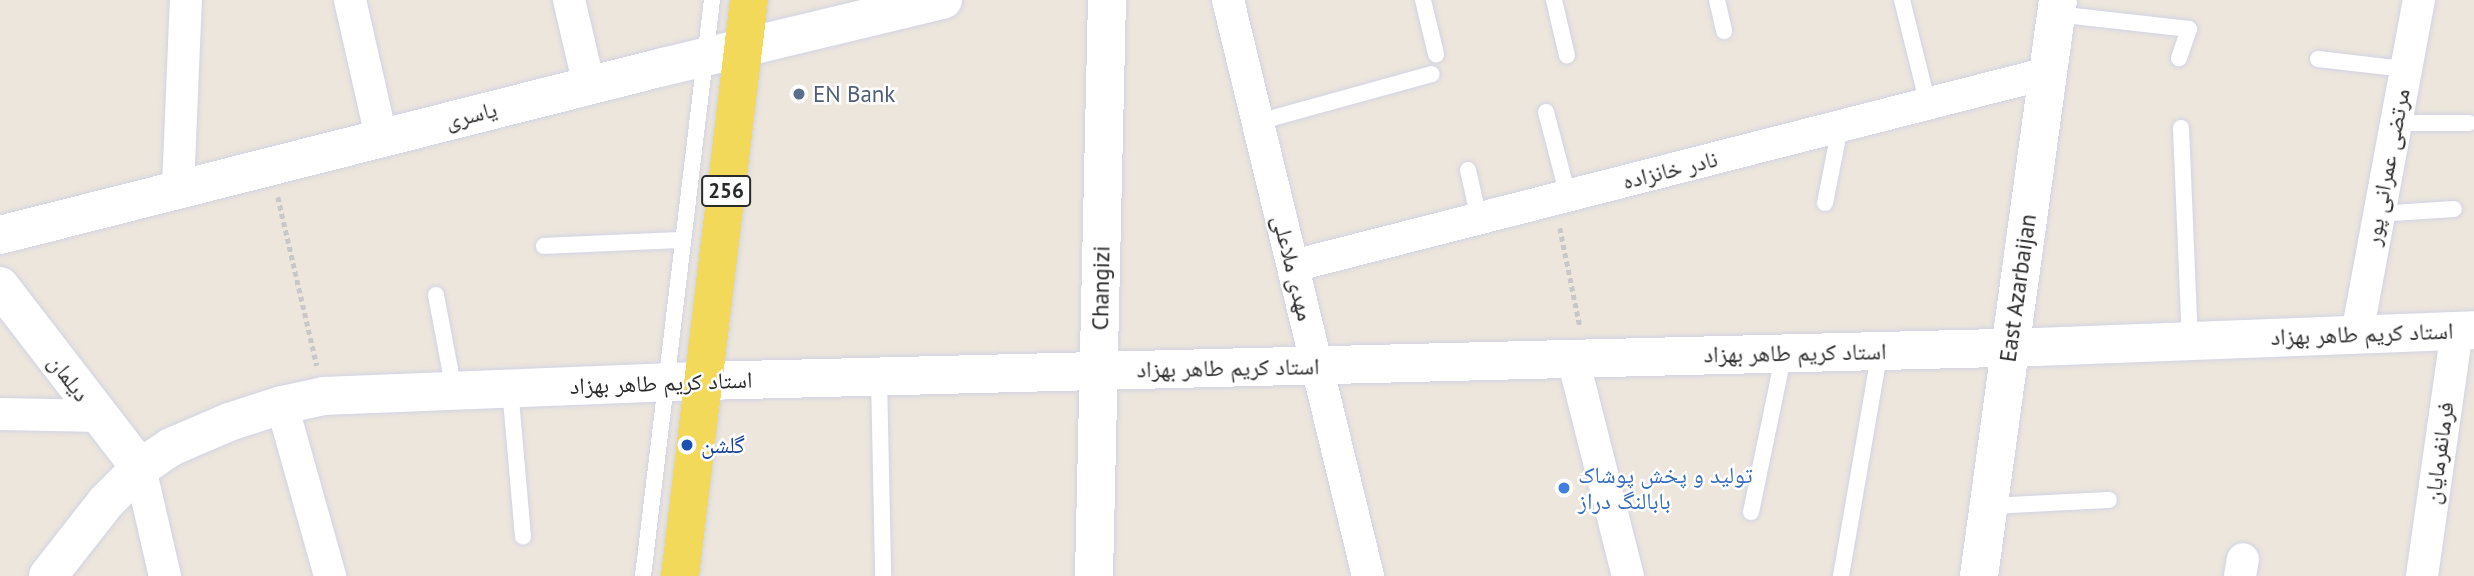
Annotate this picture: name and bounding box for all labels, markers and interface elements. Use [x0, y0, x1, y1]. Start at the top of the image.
place label: EN Bank [813, 80, 895, 108]
marker: EN Bank [791, 86, 807, 102]
street label: مرتضی عمرانی پور [2358, 86, 2416, 248]
street label: یاسری [442, 95, 500, 135]
street label: نادر خانزاده [1620, 145, 1720, 195]
road number: 256 [700, 174, 752, 208]
street label: مهدی ملاعلی [1267, 212, 1319, 324]
street label: East Azarbaijan [1994, 212, 2042, 364]
street label: Changizi [1086, 245, 1116, 331]
street label: استاد کریم طاهر بهزاد [2270, 317, 2454, 351]
street label: استاد کریم طاهر بهزاد [1703, 338, 1887, 368]
street label: دیلمان [42, 349, 96, 407]
street label: استاد کریم طاهر بهزاد [1136, 353, 1320, 383]
street label: استاد کریم طاهر بهزاد [569, 366, 753, 400]
street label: فرمانفرمایان [2418, 400, 2460, 506]
place label: گلشن [701, 431, 745, 459]
marker: گلشن [679, 437, 695, 453]
place label: تولید و پخش پوشاک بابالنگ دراز [1578, 461, 1753, 515]
marker: تولید و پخش پوشاک بابالنگ دراز [1556, 480, 1572, 496]

